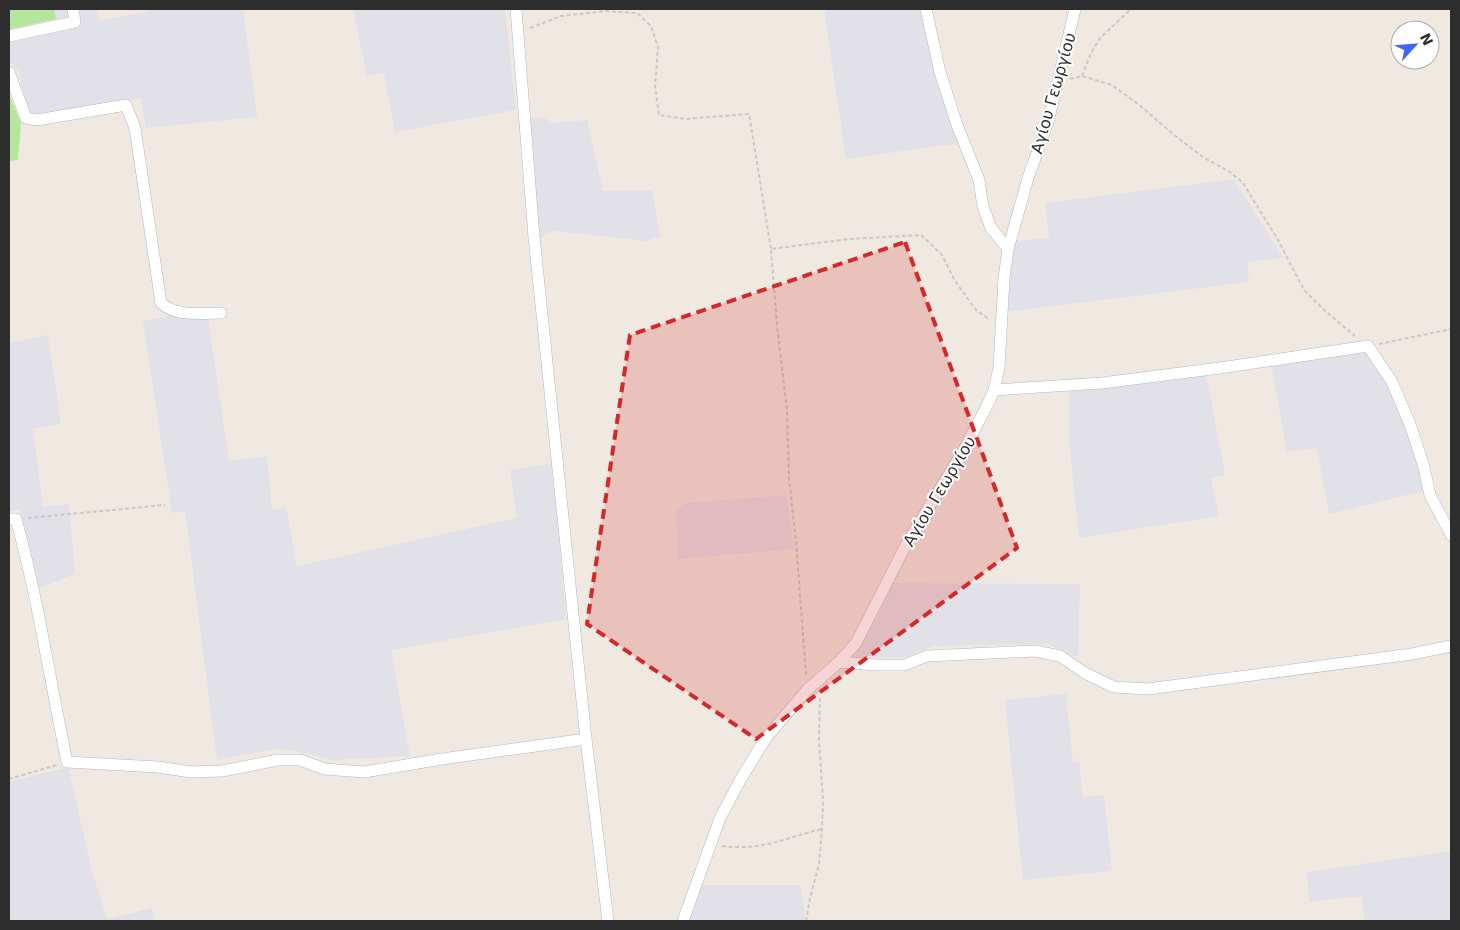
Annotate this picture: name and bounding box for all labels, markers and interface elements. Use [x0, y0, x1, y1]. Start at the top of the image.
north arrow [1390, 20, 1440, 70]
street label: Αγίου Γεωργίου [1027, 30, 1080, 156]
text: N [1417, 31, 1436, 48]
street label: Αγίου Γεωργίου [899, 433, 980, 550]

